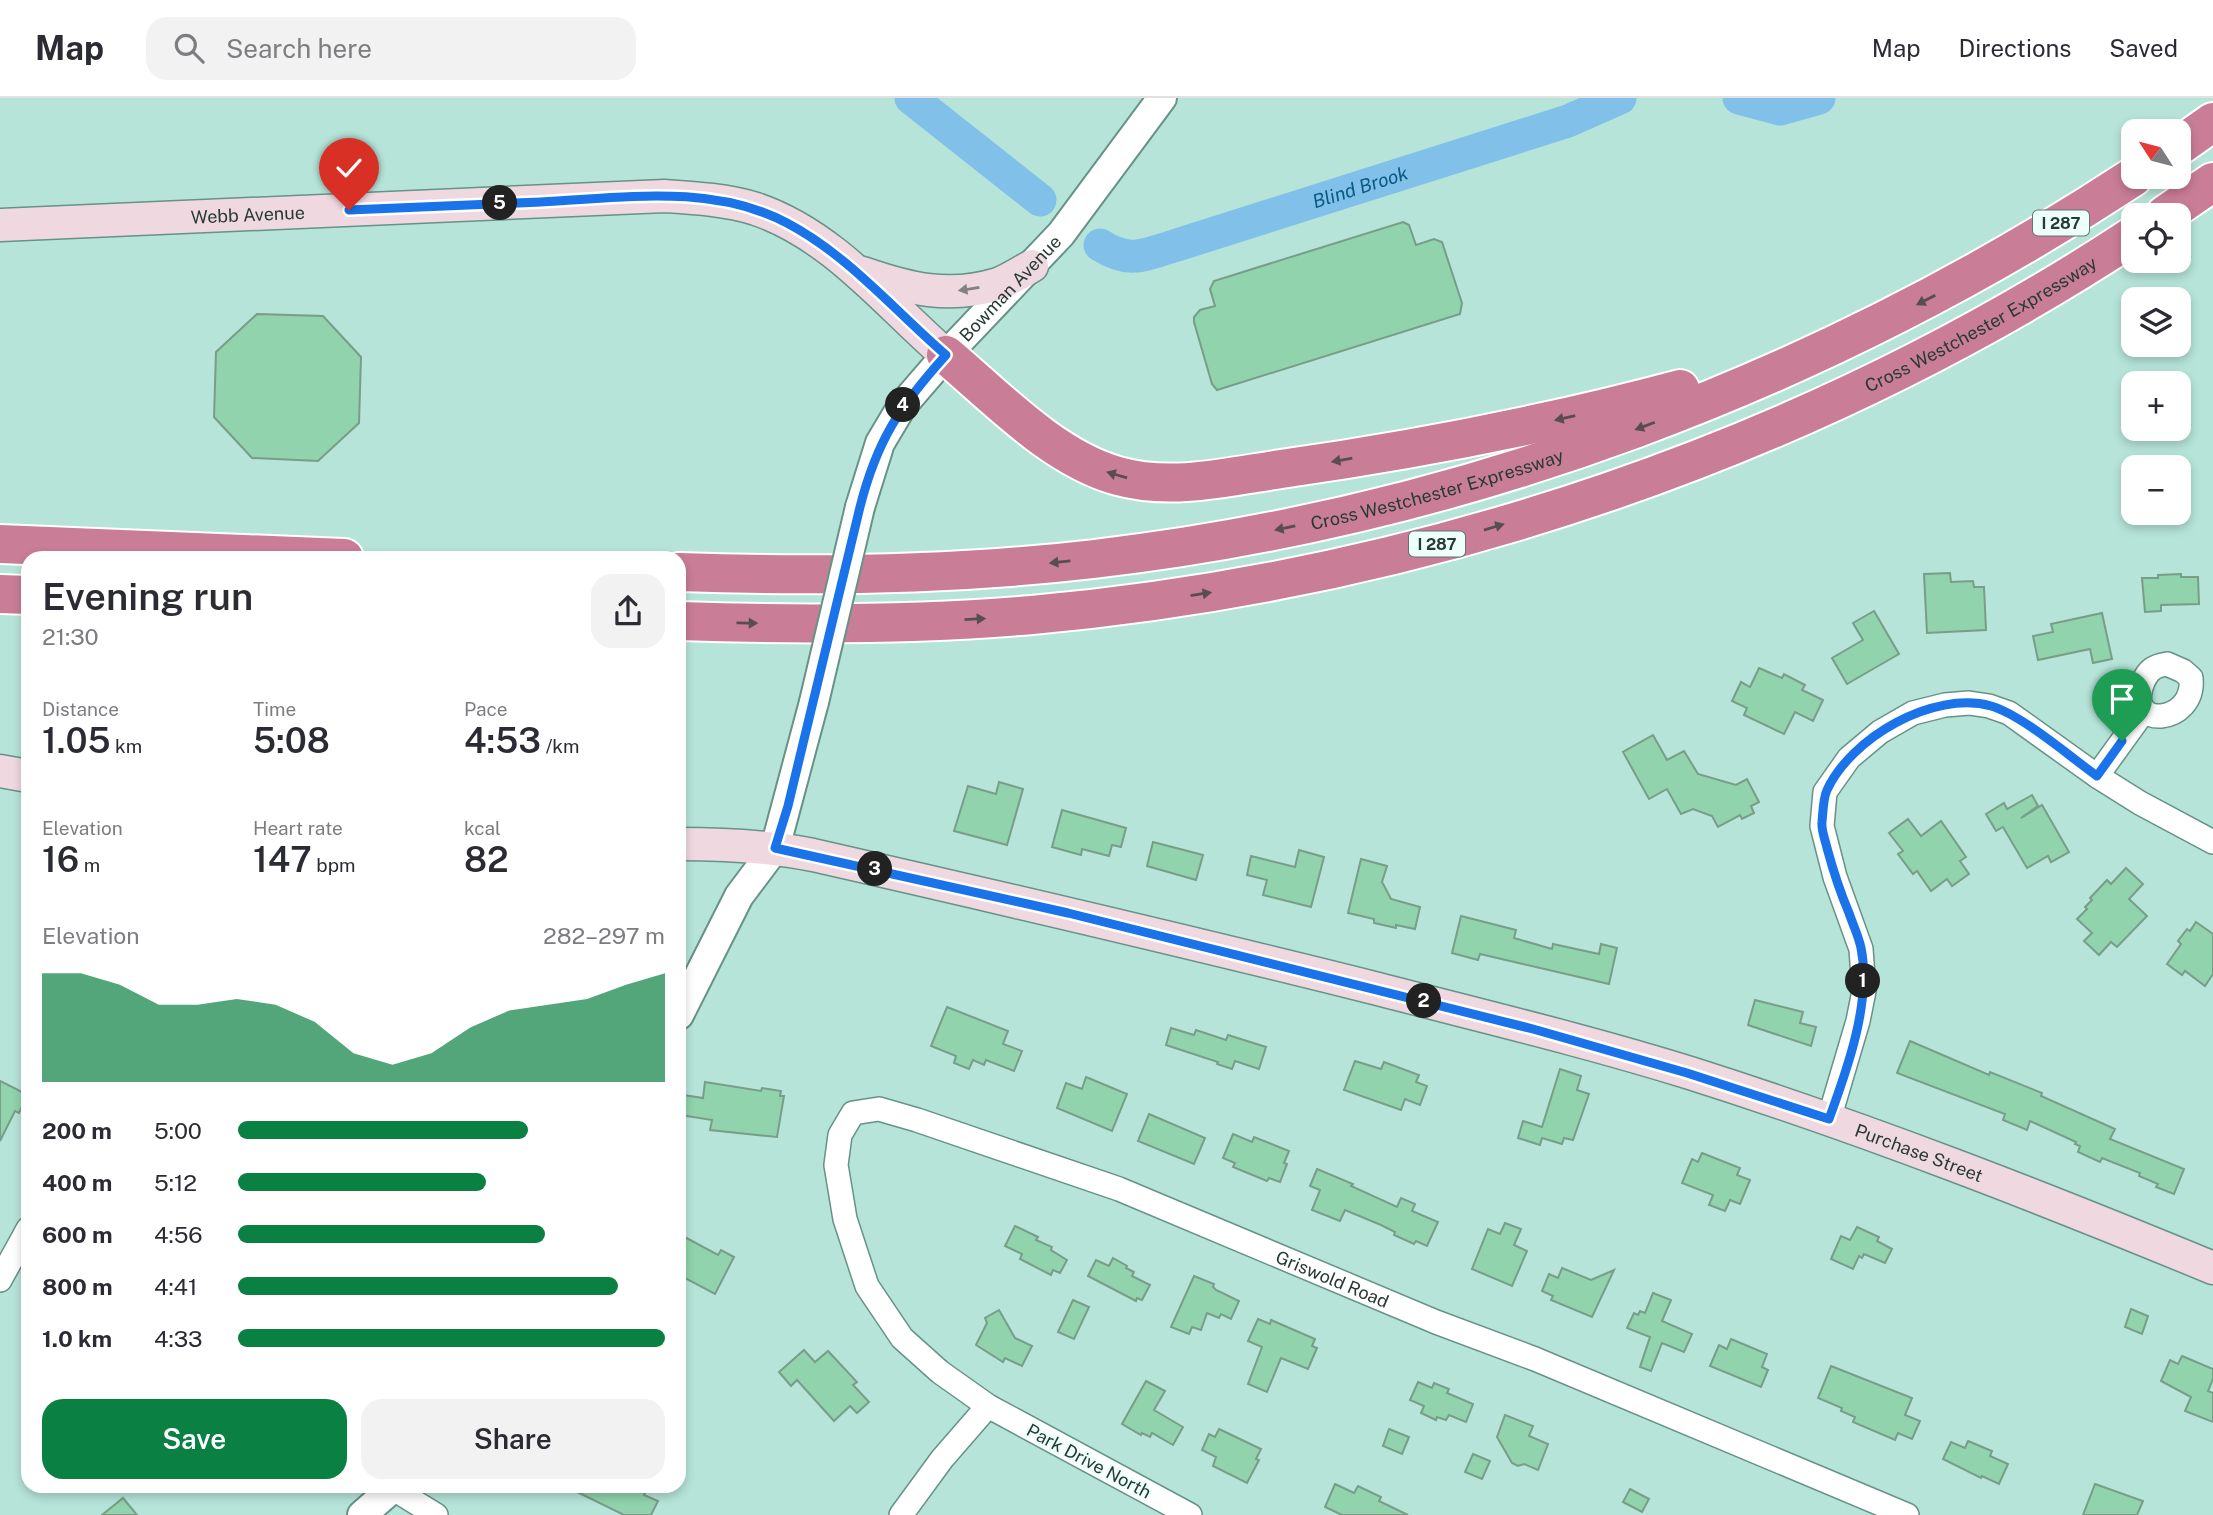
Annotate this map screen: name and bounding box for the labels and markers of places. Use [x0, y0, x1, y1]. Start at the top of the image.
pin [319, 138, 379, 210]
pin: 5 [482, 186, 518, 220]
pin: 4 [886, 388, 920, 422]
pin [2092, 669, 2152, 741]
pin: 3 [858, 852, 892, 886]
pin: 1 [1846, 964, 1881, 998]
pin: 2 [1406, 984, 1442, 1018]

